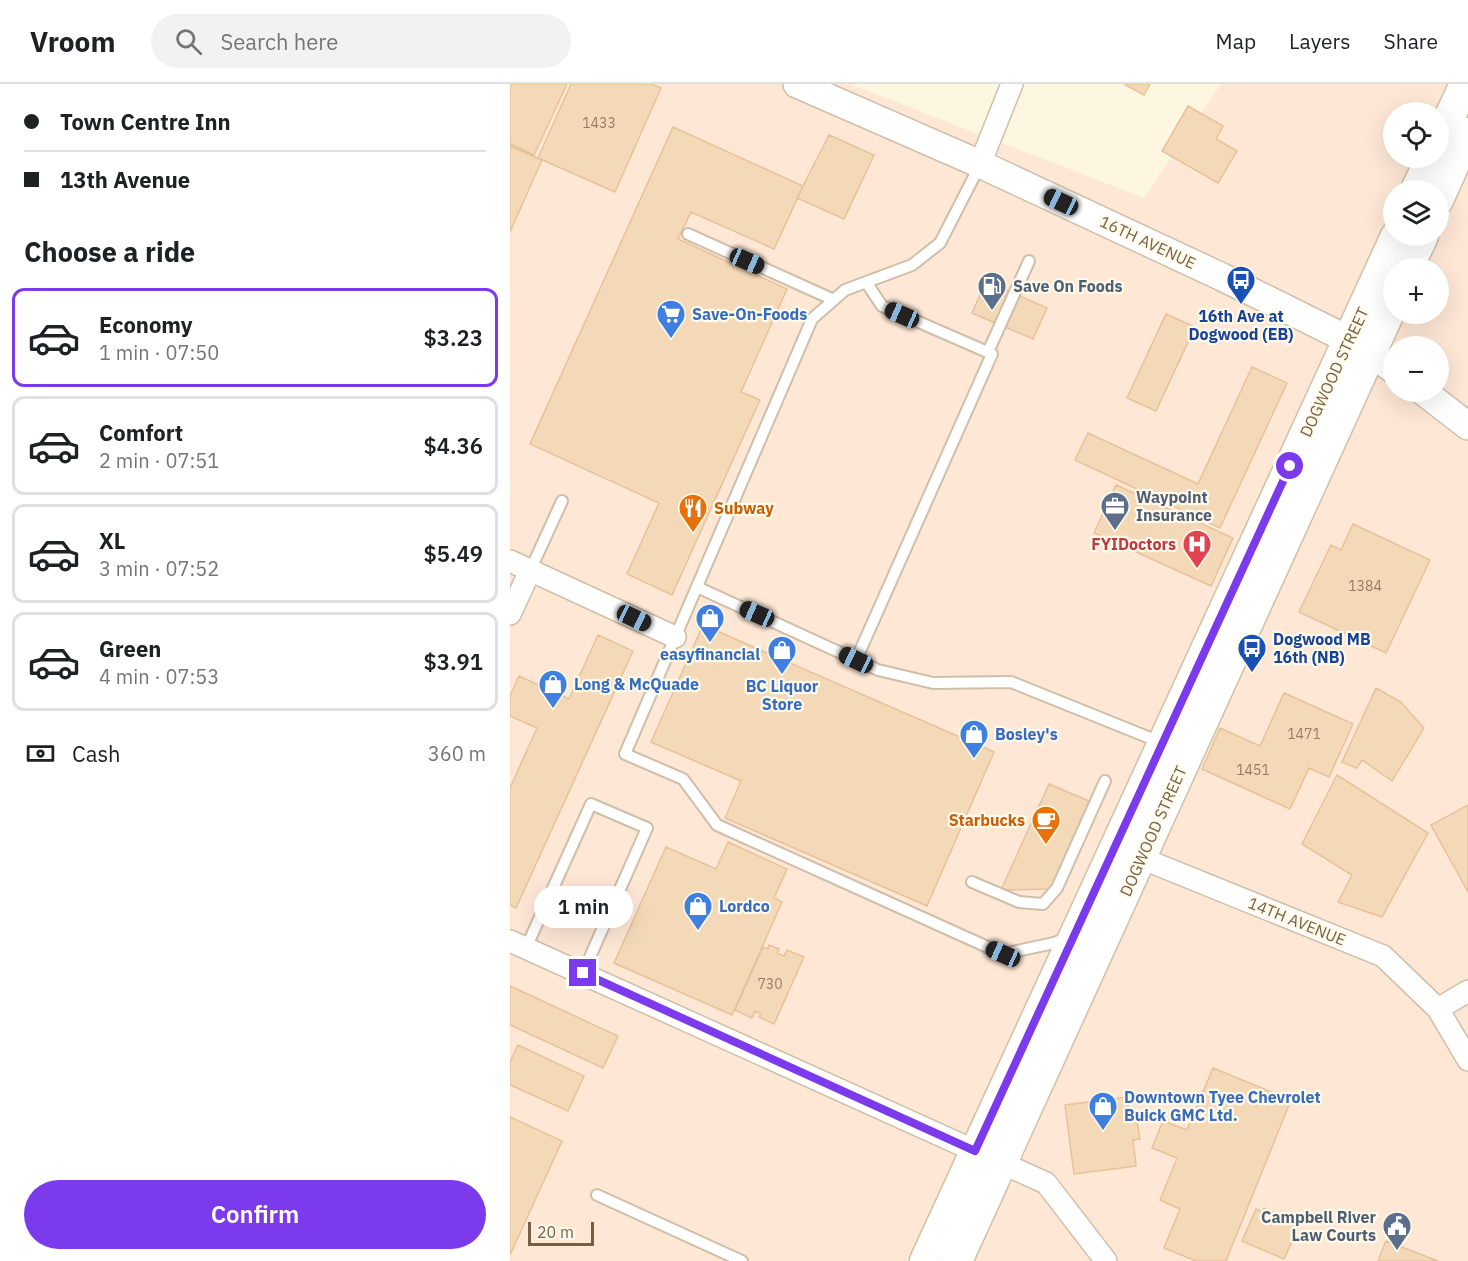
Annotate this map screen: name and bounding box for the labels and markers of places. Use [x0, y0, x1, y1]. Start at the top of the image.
bus stop icon: 16th Ave at Dogwood (EB) [1225, 264, 1257, 306]
fuel station icon: Save On Foods [976, 270, 1008, 312]
place label: Save On Foods [1013, 276, 1123, 296]
supermarket icon: Save-On-Foods [655, 298, 687, 340]
place label: Save-On-Foods [692, 304, 807, 324]
place label: 16th Ave at Dogwood (EB) [1188, 306, 1294, 344]
place label: Waypoint Insurance [1136, 487, 1212, 525]
office icon: Waypoint Insurance [1099, 490, 1131, 532]
restaurant icon: Subway [677, 492, 709, 534]
place label: Subway [714, 498, 774, 518]
hospital icon: FYIDoctors [1181, 528, 1213, 570]
place label: FYIDoctors [1091, 534, 1176, 554]
shop icon: easyfinancial [694, 602, 726, 644]
place label: Dogwood MB 16th (NB) [1273, 629, 1371, 667]
bus stop icon: Dogwood MB 16th (NB) [1236, 632, 1268, 674]
shop icon: BC Liquor Store [766, 634, 798, 676]
place label: easyfinancial [660, 644, 760, 664]
shop icon: Long & McQuade [537, 668, 569, 710]
place label: Long & McQuade [574, 674, 699, 694]
place label: BC Liquor Store [746, 676, 819, 714]
shop icon: Bosley's [958, 718, 990, 760]
place label: Bosley's [995, 724, 1058, 744]
cafe icon: Starbucks [1030, 804, 1062, 846]
place label: Starbucks [949, 810, 1025, 830]
shop icon: Lordco [682, 890, 714, 932]
place label: Lordco [719, 896, 770, 916]
place label: Downtown Tyee Chevrolet Buick GMC Ltd. [1124, 1087, 1321, 1125]
shop icon: Downtown Tyee Chevrolet Buick GMC Ltd. [1087, 1090, 1119, 1132]
place label: Campbell River Law Courts [1261, 1207, 1377, 1245]
public building icon: Campbell River Law Courts [1381, 1210, 1413, 1252]

